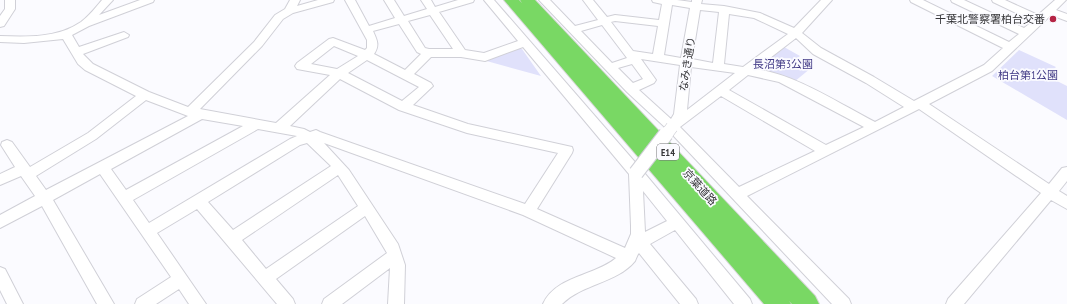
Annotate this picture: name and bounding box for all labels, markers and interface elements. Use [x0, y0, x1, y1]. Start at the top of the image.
place label: 千葉北警察署柏台交番 [935, 12, 1045, 26]
marker: 千葉北警察署柏台交番 [1048, 14, 1058, 24]
street label: なみき通り [676, 36, 698, 92]
park label: 長沼第3公園 [753, 57, 813, 71]
park label: 柏台第1公園 [998, 68, 1058, 82]
road number: E14 [657, 144, 679, 160]
street label: 京葉道路 [680, 166, 720, 208]

